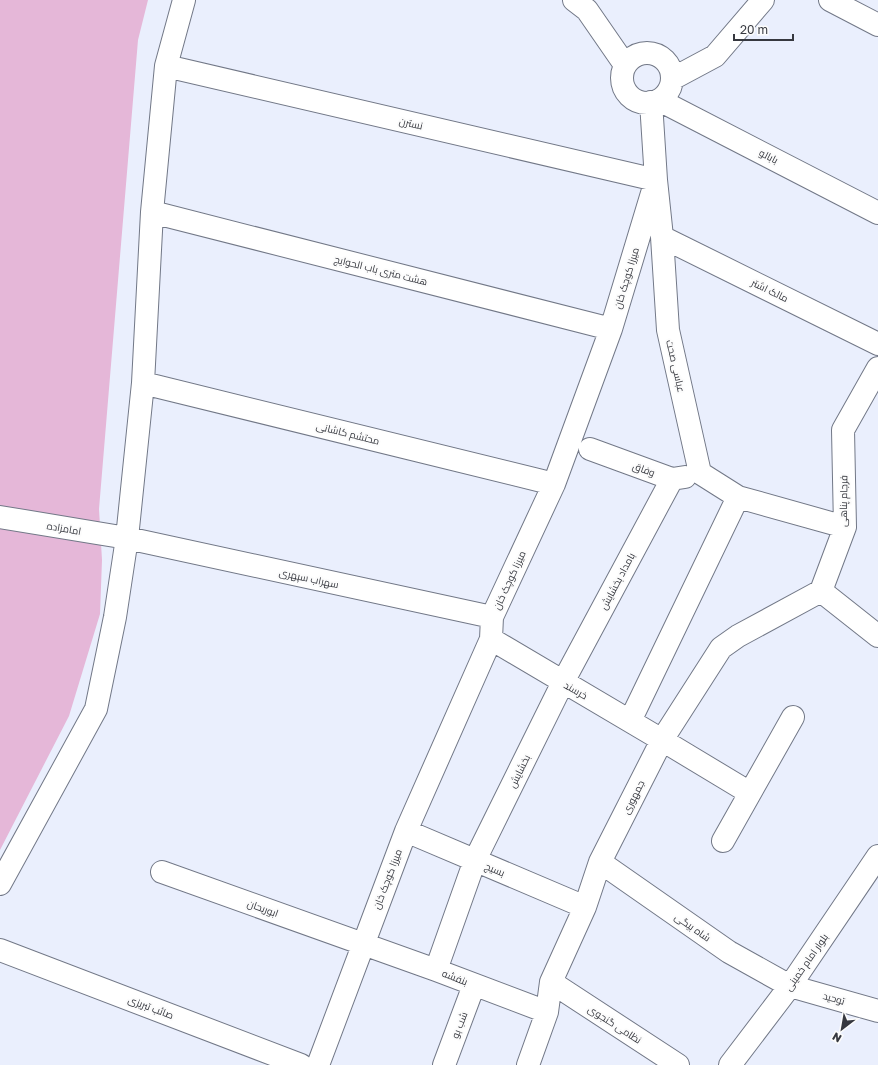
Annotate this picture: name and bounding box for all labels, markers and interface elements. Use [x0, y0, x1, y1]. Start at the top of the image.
scale bar [734, 16, 793, 42]
text: 20 m [740, 22, 768, 37]
street label: نسترن [398, 114, 424, 133]
street label: بابالو [757, 146, 781, 166]
street label: میرزا کوچک خان [611, 246, 642, 310]
street label: هشت متری باب الحوایج [333, 253, 429, 288]
street label: مالک اشتر [749, 275, 790, 304]
street label: عباسی صحت [663, 338, 688, 394]
street label: محتشم کاشانی [315, 419, 381, 449]
street label: وفاق [631, 459, 657, 480]
street label: فرجام پناهی [837, 475, 851, 527]
street label: امامزاده [46, 519, 82, 537]
street label: میرزا کوچک خان [490, 549, 529, 612]
street label: بامداد بخشایش [597, 550, 638, 612]
street label: سهراب سپهری [278, 566, 340, 591]
street label: خرسند [562, 679, 590, 701]
street label: بخشایش [506, 752, 533, 790]
street label: جمهوری [619, 778, 647, 816]
street label: میرزا کوچک خان [370, 847, 405, 911]
street label: بسیج [483, 859, 507, 879]
street label: ابوریحان [246, 897, 280, 920]
street label: شاه بیگی [672, 910, 713, 945]
street label: بلوار امام خمینی [782, 931, 832, 994]
street label: بنفشه [441, 967, 469, 987]
street label: توحید [822, 989, 847, 1007]
street label: صائب تبریزی [126, 993, 175, 1022]
street label: نظامی گنجوی [585, 1002, 644, 1047]
north arrow [822, 1009, 862, 1049]
street label: شب بو [448, 1010, 470, 1040]
text: N [830, 1030, 844, 1046]

